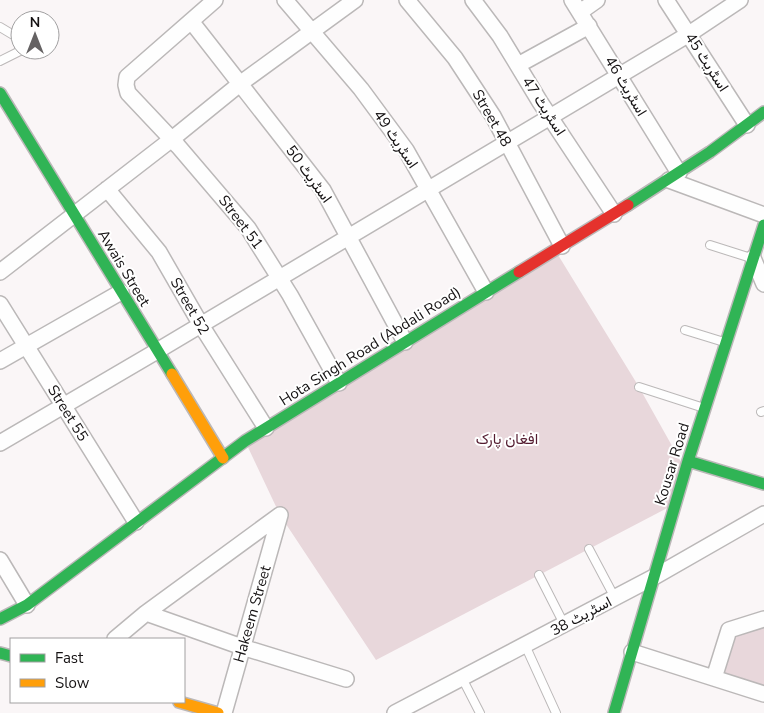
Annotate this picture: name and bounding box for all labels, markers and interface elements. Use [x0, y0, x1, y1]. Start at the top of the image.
north arrow [10, 10, 60, 60]
text: N [30, 13, 40, 32]
street label: اسٹریٹ 45 [680, 29, 734, 95]
street label: اسٹریٹ 46 [600, 52, 652, 120]
street label: اسٹریٹ 47 [517, 73, 571, 139]
street label: Street 48 [468, 86, 516, 150]
street label: اسٹریٹ 49 [369, 106, 423, 172]
street label: اسٹریٹ 50 [281, 141, 337, 207]
street label: Street 51 [214, 191, 268, 253]
street label: Awais Street [93, 226, 155, 311]
street label: Street 52 [166, 274, 214, 338]
street label: Hota Singh Road (Abdali Road) [275, 282, 465, 410]
street label: Street 55 [43, 381, 93, 445]
street label: Kousar Road [650, 420, 694, 508]
park label: افغان پارک [476, 429, 538, 449]
street label: Hakeem Street [229, 562, 276, 665]
street label: اسٹریٹ 38 [547, 592, 615, 640]
legend [10, 638, 185, 703]
text: Fast [55, 648, 84, 668]
text: Slow [55, 673, 90, 693]

